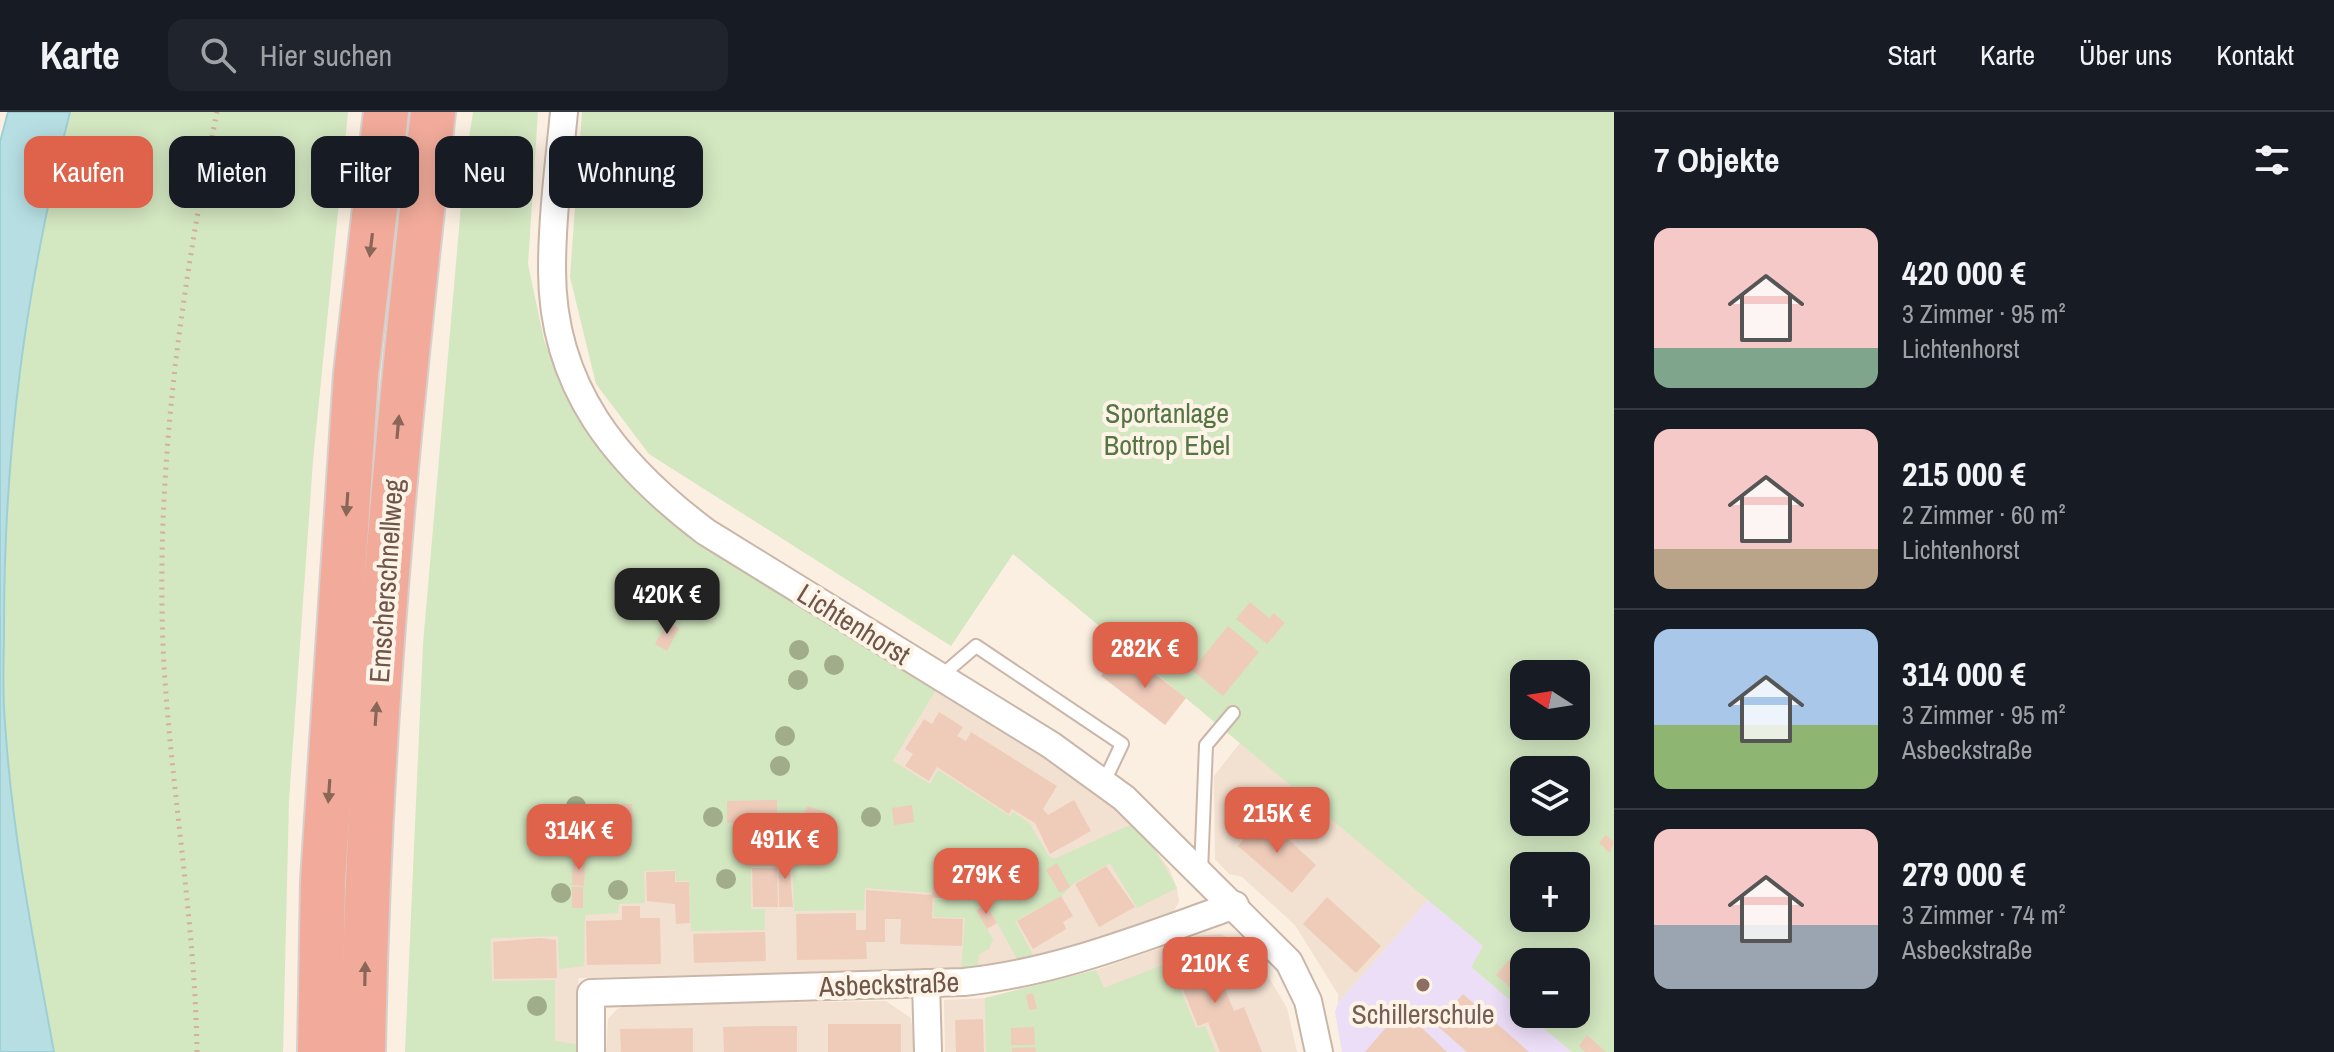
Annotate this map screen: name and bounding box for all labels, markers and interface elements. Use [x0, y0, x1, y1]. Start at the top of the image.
search box [168, 19, 728, 91]
text: Karte [40, 30, 120, 81]
icon: search [196, 33, 240, 77]
text: Hier suchen [260, 35, 392, 75]
text: Start [1888, 36, 1936, 74]
text: Karte [1980, 36, 2035, 74]
text: Über uns [2079, 36, 2172, 74]
text: Kontakt [2216, 36, 2294, 74]
chip: Kaufen [24, 136, 153, 208]
chip: Mieten [169, 136, 295, 208]
chip: Filter [311, 136, 419, 208]
chip: Neu [435, 136, 533, 208]
chip: Wohnung [549, 136, 703, 208]
text: 7 Objekte [1654, 137, 1780, 183]
icon: filters [2250, 138, 2294, 182]
one-way arrow [364, 233, 377, 258]
text: 420 000 € [1902, 250, 2026, 296]
icon: home [1718, 260, 1814, 356]
text: 3 Zimmer · 95 m² [1902, 296, 2066, 331]
text: Lichtenhorst [1902, 331, 2019, 366]
park label: Sportanlage Bottrop Ebel [1104, 394, 1230, 464]
one-way arrow [392, 414, 405, 439]
text: 215 000 € [1902, 451, 2026, 497]
icon: home [1718, 461, 1814, 557]
street label: Emscherschnellweg [360, 478, 412, 684]
one-way arrow [340, 492, 353, 517]
text: 2 Zimmer · 60 m² [1902, 497, 2066, 532]
text: Lichtenhorst [1902, 532, 2019, 567]
pin: 420K € [602, 568, 732, 636]
street label: Lichtenhorst [790, 574, 918, 674]
text: 420K € [633, 576, 701, 611]
pin: 282K € [1080, 622, 1210, 690]
text: 282K € [1111, 630, 1179, 665]
text: 314 000 € [1902, 651, 2026, 697]
north arrow [1510, 660, 1590, 740]
map controls [1510, 660, 1590, 1028]
icon: home [1718, 661, 1814, 757]
text: 3 Zimmer · 95 m² [1902, 697, 2066, 732]
one-way arrow [370, 701, 383, 726]
text: Asbeckstraße [1902, 732, 2032, 767]
button: layers [1510, 756, 1590, 836]
one-way arrow [322, 779, 335, 804]
pin: 215K € [1212, 787, 1342, 855]
text: 215K € [1243, 795, 1311, 830]
pin: 314K € [514, 804, 644, 872]
text: 314K € [545, 812, 613, 847]
pin: 491K € [720, 813, 850, 881]
text: 491K € [751, 821, 819, 856]
pin: 279K € [921, 848, 1051, 916]
text: 279 000 € [1902, 851, 2026, 897]
button: + [1510, 852, 1590, 932]
text: 279K € [952, 856, 1020, 891]
icon: home [1718, 861, 1814, 957]
text: 3 Zimmer · 74 m² [1902, 897, 2066, 932]
text: Asbeckstraße [1902, 932, 2032, 967]
pin: 210K € [1150, 937, 1280, 1005]
text: 210K € [1181, 945, 1249, 980]
button: − [1510, 948, 1590, 1028]
one-way arrow [358, 961, 371, 986]
street label: Asbeckstraße [817, 963, 960, 1005]
marker: Schillerschule [1414, 976, 1432, 994]
place label: Schillerschule [1352, 995, 1494, 1033]

